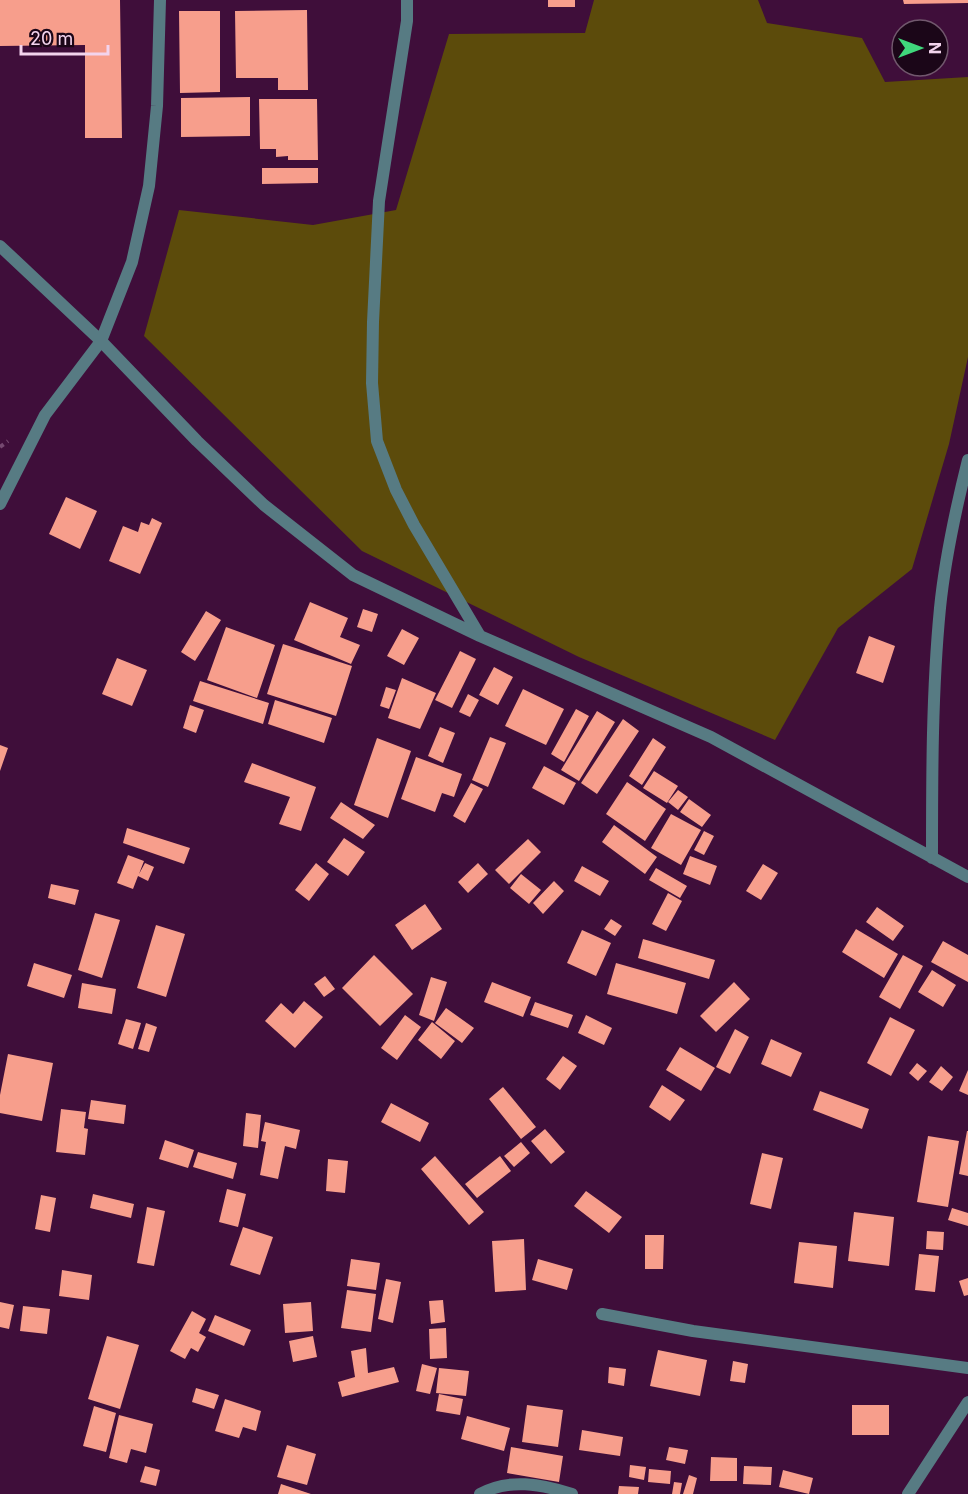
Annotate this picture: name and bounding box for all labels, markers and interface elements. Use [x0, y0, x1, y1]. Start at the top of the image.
scale bar [21, 18, 108, 56]
north arrow [890, 18, 950, 78]
text: 20 m [30, 28, 73, 49]
text: N [925, 42, 945, 54]

